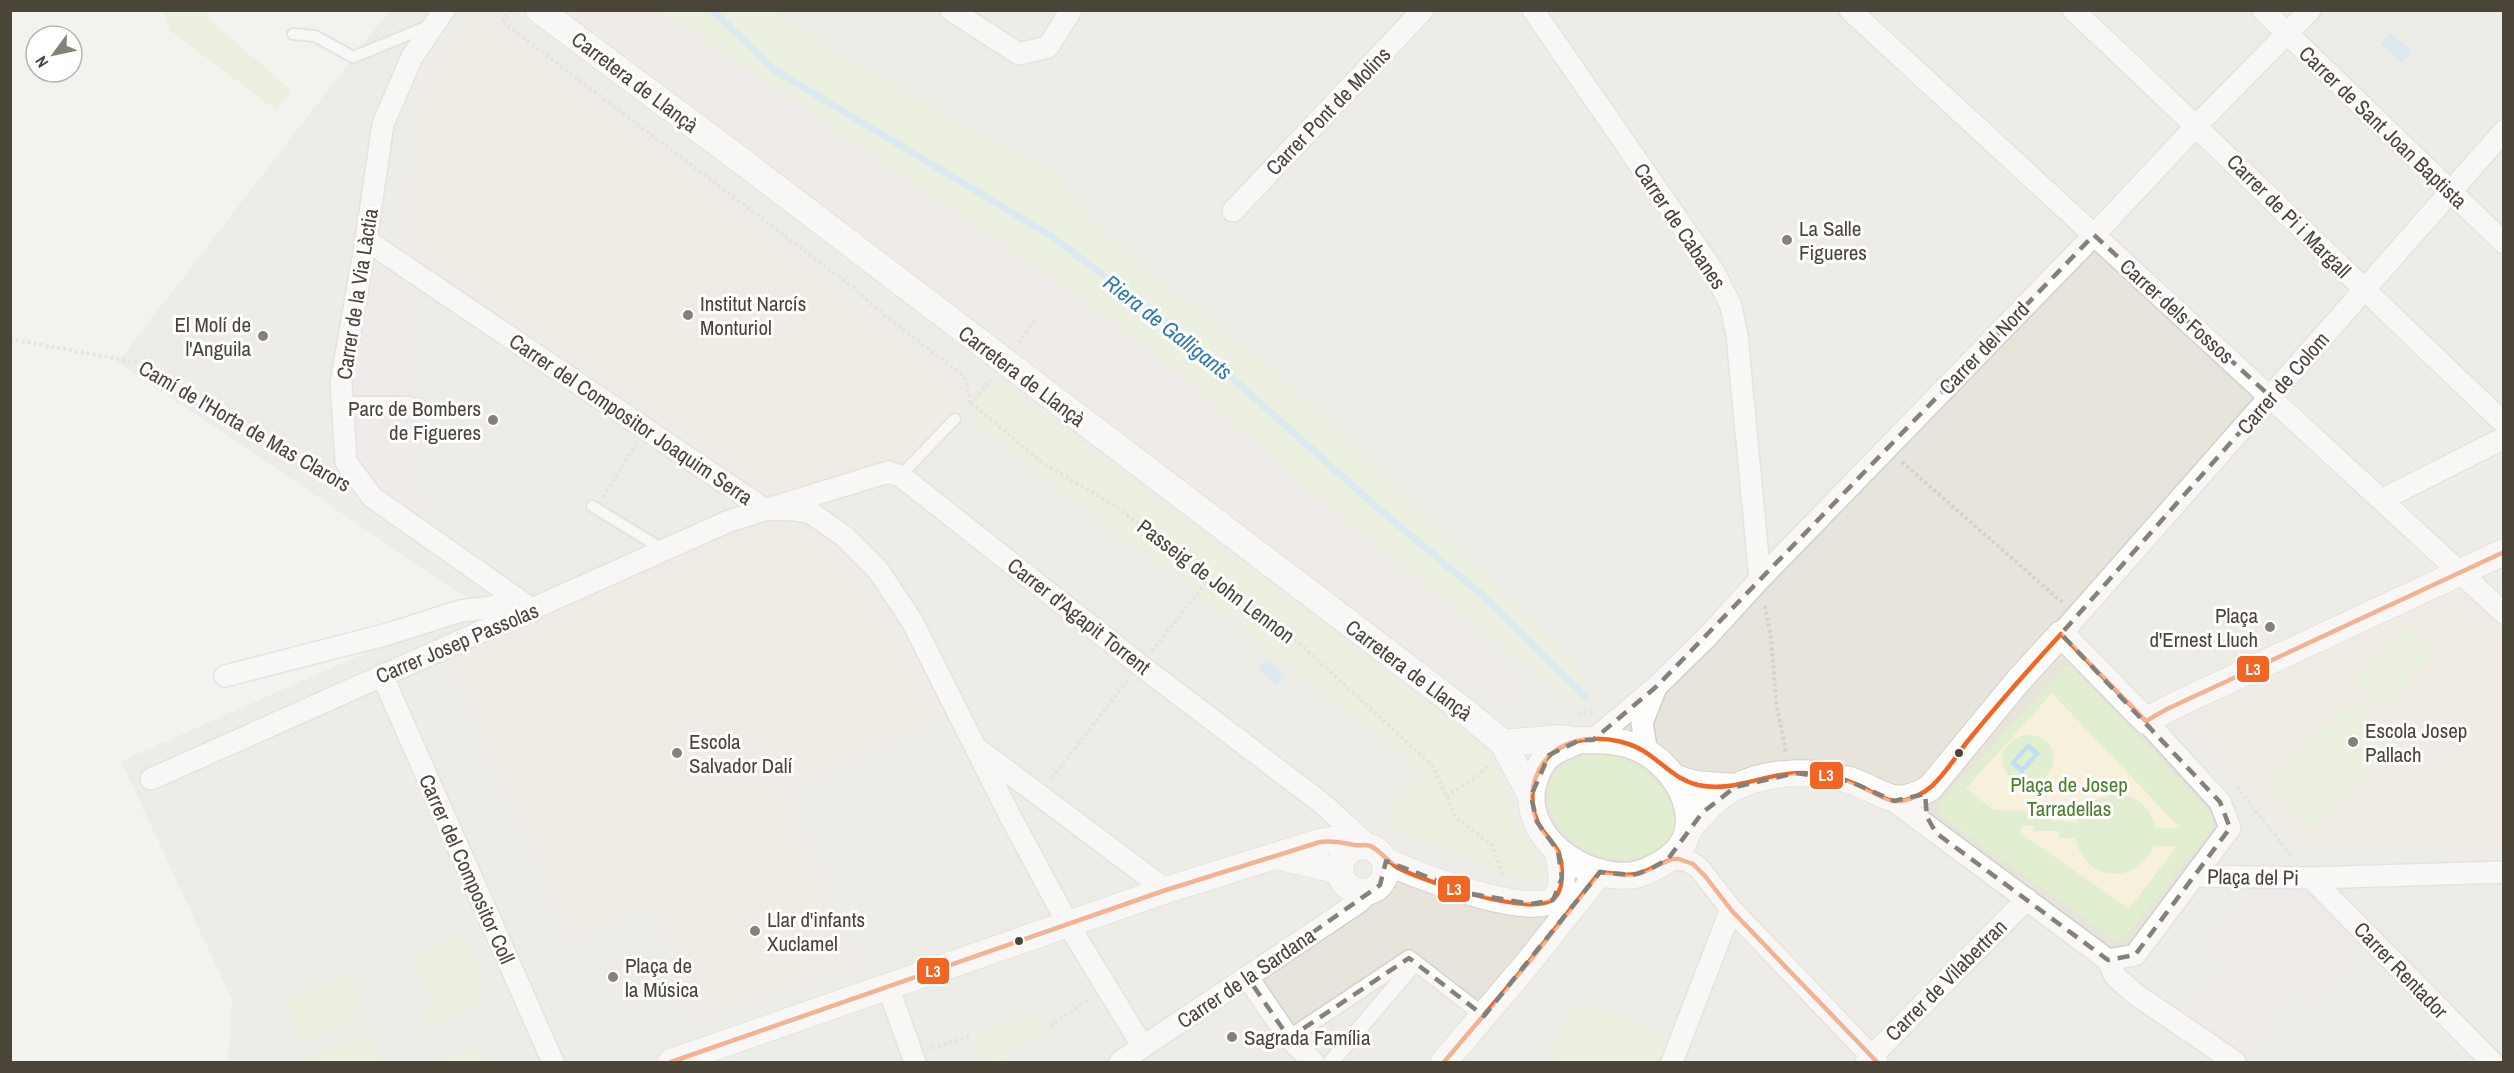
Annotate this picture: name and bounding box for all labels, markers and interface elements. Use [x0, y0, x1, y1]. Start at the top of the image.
north arrow [24, 24, 84, 84]
street label: Carretera de Llançà [566, 25, 705, 140]
street label: Carrer de Sant Joan Baptista [2293, 39, 2474, 215]
street label: Carrer Pont de Molins [1259, 40, 1397, 182]
text: N [30, 52, 53, 72]
street label: Carrer de Pi i Margall [2221, 148, 2357, 284]
street label: Carrer de Cabanes [1627, 157, 1733, 295]
street label: Carrer de la Via Làctia [329, 206, 385, 382]
place label: La Salle Figueres [1799, 214, 1867, 267]
marker: La Salle Figueres [1780, 233, 1794, 247]
street label: Carrer dels Fossos [2114, 252, 2240, 370]
water label: Riera de Galligants [1098, 267, 1238, 387]
place label: Institut Narcís Monturiol [700, 289, 806, 342]
street label: Carrer del Nord [1932, 295, 2036, 401]
marker: Institut Narcís Monturiol [681, 308, 695, 322]
place label: El Molí de l'Anguila [174, 310, 251, 363]
street label: Carretera de Llançà [953, 319, 1092, 434]
street label: Carrer de Colom [2230, 325, 2336, 441]
street label: Carrer del Compositor Joaquim Serra [503, 326, 759, 512]
marker: El Molí de l'Anguila [256, 329, 270, 343]
street label: Camí de l'Horta de Mas Clarors [134, 353, 356, 499]
place label: Parc de Bombers de Figueres [348, 394, 481, 447]
marker: Parc de Bombers de Figueres [486, 413, 500, 427]
street label: Passeig de John Lennon [1131, 512, 1301, 650]
street label: Carrer d'Agapit Torrent [1001, 551, 1157, 681]
street label: Carrer Josep Passolas [371, 596, 543, 690]
place label: Plaça d'Ernest Lluch [2149, 601, 2258, 654]
street label: Carretera de Llançà [1340, 613, 1479, 728]
marker: Plaça d'Ernest Lluch [2263, 620, 2277, 634]
line badge: L3 [2236, 655, 2270, 683]
text: L3 [2245, 658, 2261, 680]
place label: Escola Josep Pallach [2365, 716, 2467, 769]
place label: Escola Salvador Dalí [689, 727, 793, 780]
marker: Escola Josep Pallach [2346, 735, 2360, 749]
marker: Escola Salvador Dalí [670, 746, 684, 760]
unlabelled marker [1953, 747, 1965, 759]
line badge: L3 [1809, 761, 1844, 790]
text: L3 [1818, 764, 1834, 786]
street label: Carrer del Compositor Coll [412, 770, 522, 968]
park label: Plaça de Josep Tarradellas [2010, 770, 2128, 823]
street label: Plaça del Pi [2207, 862, 2299, 892]
line badge: L3 [1437, 875, 1471, 903]
text: L3 [1446, 878, 1462, 900]
place label: Llar d'infants Xuclamel [767, 905, 865, 958]
street label: Carrer de Vilabertran [1879, 913, 2013, 1047]
street label: Carrer Rentador [2347, 915, 2455, 1025]
street label: Carrer de la Sardana [1171, 921, 1321, 1035]
marker: Llar d'infants Xuclamel [748, 924, 762, 938]
unlabelled marker [1013, 935, 1025, 947]
place label: Plaça de la Música [625, 951, 699, 1004]
line badge: L3 [916, 957, 950, 985]
text: L3 [925, 960, 941, 982]
marker: Plaça de la Música [606, 970, 620, 984]
place label: Sagrada Família [1244, 1023, 1371, 1052]
marker: Sagrada Família [1225, 1030, 1239, 1044]

